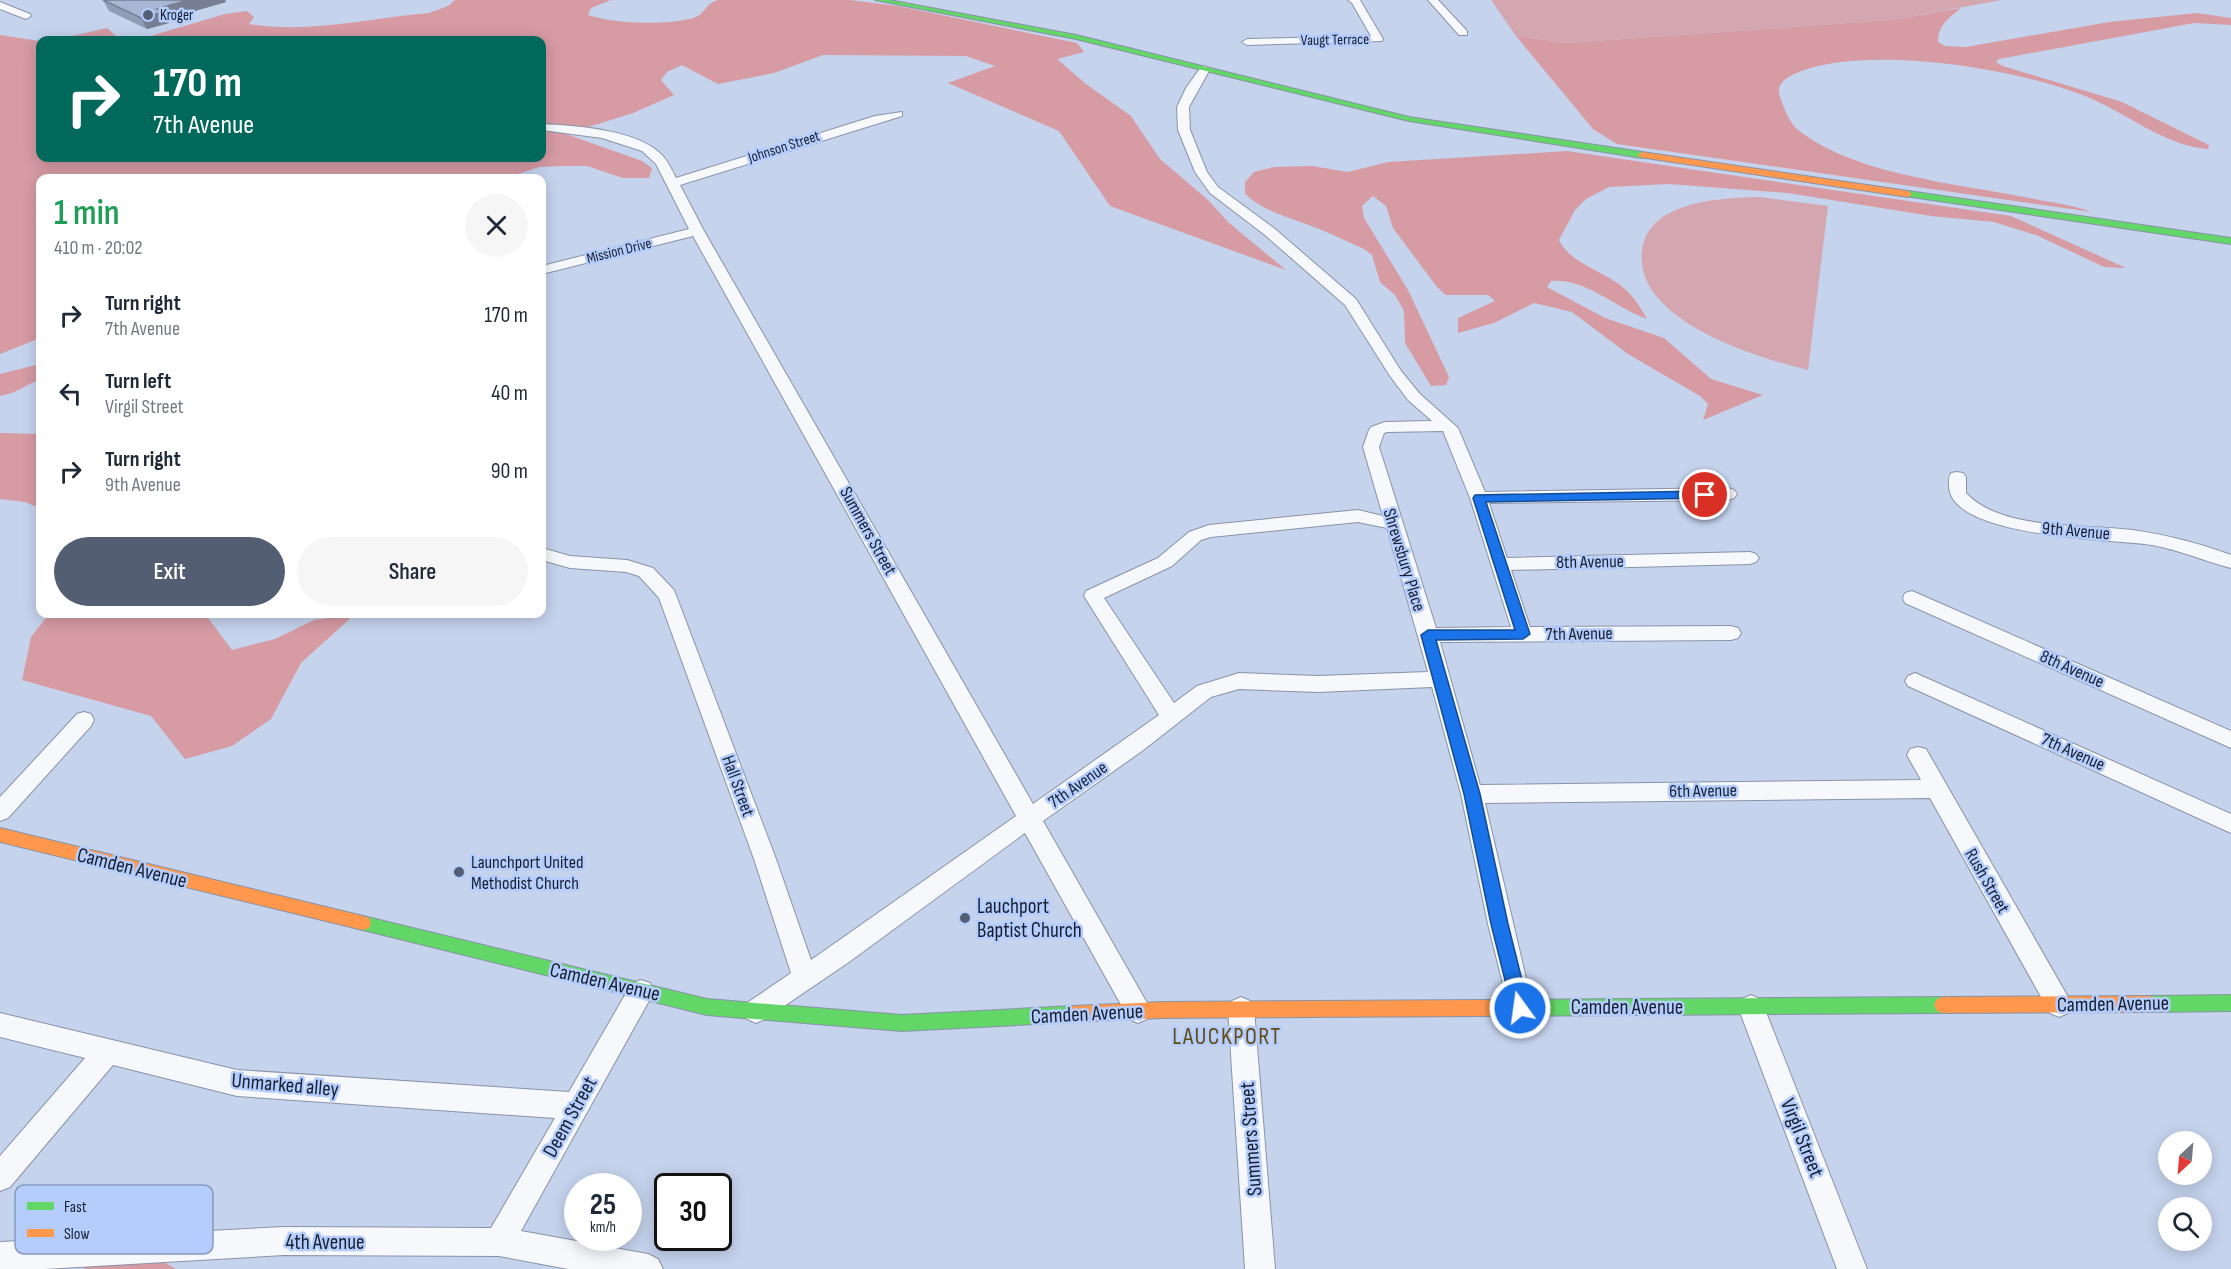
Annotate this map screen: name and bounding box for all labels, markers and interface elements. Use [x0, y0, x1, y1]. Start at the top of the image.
place label: Kroger [160, 6, 194, 25]
marker: Kroger [141, 8, 155, 22]
street label: Vaugt Terrace [1301, 30, 1369, 50]
text: 170 m [153, 58, 242, 109]
icon: right [54, 60, 132, 138]
text: 7th Avenue [153, 109, 254, 141]
street label: Johnson Street [745, 126, 823, 168]
text: 1 min [54, 192, 119, 235]
button: close [465, 194, 528, 257]
street label: Mission Drive [585, 234, 653, 268]
text: 410 m · 20:02 [54, 236, 143, 260]
text: Turn right [105, 290, 181, 317]
icon: right [54, 299, 87, 332]
text: 170 m [484, 302, 528, 329]
text: 7th Avenue [105, 317, 180, 341]
text: Turn left [105, 368, 171, 395]
icon: left [54, 377, 87, 410]
text: 40 m [491, 380, 528, 407]
text: Virgil Street [105, 395, 184, 419]
text: Turn right [105, 446, 181, 473]
icon: right [54, 455, 87, 488]
text: 90 m [491, 458, 528, 485]
pin [1679, 469, 1730, 520]
text: 9th Avenue [105, 473, 181, 497]
icon: arrive [1688, 478, 1721, 511]
street label: Summers Street [835, 483, 901, 579]
street label: Shrewsbury Place [1378, 506, 1430, 614]
street label: 9th Avenue [2041, 518, 2111, 544]
button: Exit [54, 537, 285, 606]
button: Share [297, 537, 528, 606]
street label: 8th Avenue [1556, 551, 1624, 573]
street label: 7th Avenue [1545, 623, 1613, 645]
street label: 8th Avenue [2037, 646, 2107, 692]
street label: 7th Avenue [2038, 729, 2108, 775]
street label: Hall Street [717, 753, 759, 820]
street label: 7th Avenue [1044, 757, 1112, 813]
street label: 6th Avenue [1669, 780, 1737, 802]
street label: Camden Avenue [75, 842, 189, 894]
street label: Rush Street [1960, 845, 2014, 917]
place label: Launchport United Methodist Church [471, 852, 583, 894]
marker: Launchport United Methodist Church [452, 865, 466, 879]
place label: Lauchport Baptist Church [977, 894, 1082, 943]
marker: Lauchport Baptist Church [958, 911, 972, 925]
street label: Camden Avenue [547, 957, 663, 1007]
position arrow [1488, 976, 1552, 1040]
street label: Camden Avenue [2057, 991, 2169, 1017]
street label: Camden Avenue [1571, 995, 1683, 1020]
street label: Camden Avenue [1030, 999, 1144, 1029]
district label: LAUCKPORT [1172, 1022, 1282, 1051]
street label: Unmarked alley [230, 1068, 340, 1102]
street label: Deem Street [538, 1072, 602, 1162]
street label: Summers Street [1235, 1081, 1267, 1197]
street label: Virgil Street [1775, 1095, 1829, 1181]
north arrow [2158, 1131, 2212, 1185]
map controls [2158, 1131, 2212, 1251]
speed limit sign: 30 [654, 1173, 732, 1251]
legend [15, 1185, 213, 1254]
text: 25 [590, 1187, 616, 1223]
button: search [2158, 1197, 2212, 1251]
text: Fast [64, 1198, 87, 1217]
text: km/h [590, 1218, 616, 1237]
text: Slow [64, 1225, 89, 1244]
street label: 4th Avenue [286, 1230, 364, 1255]

